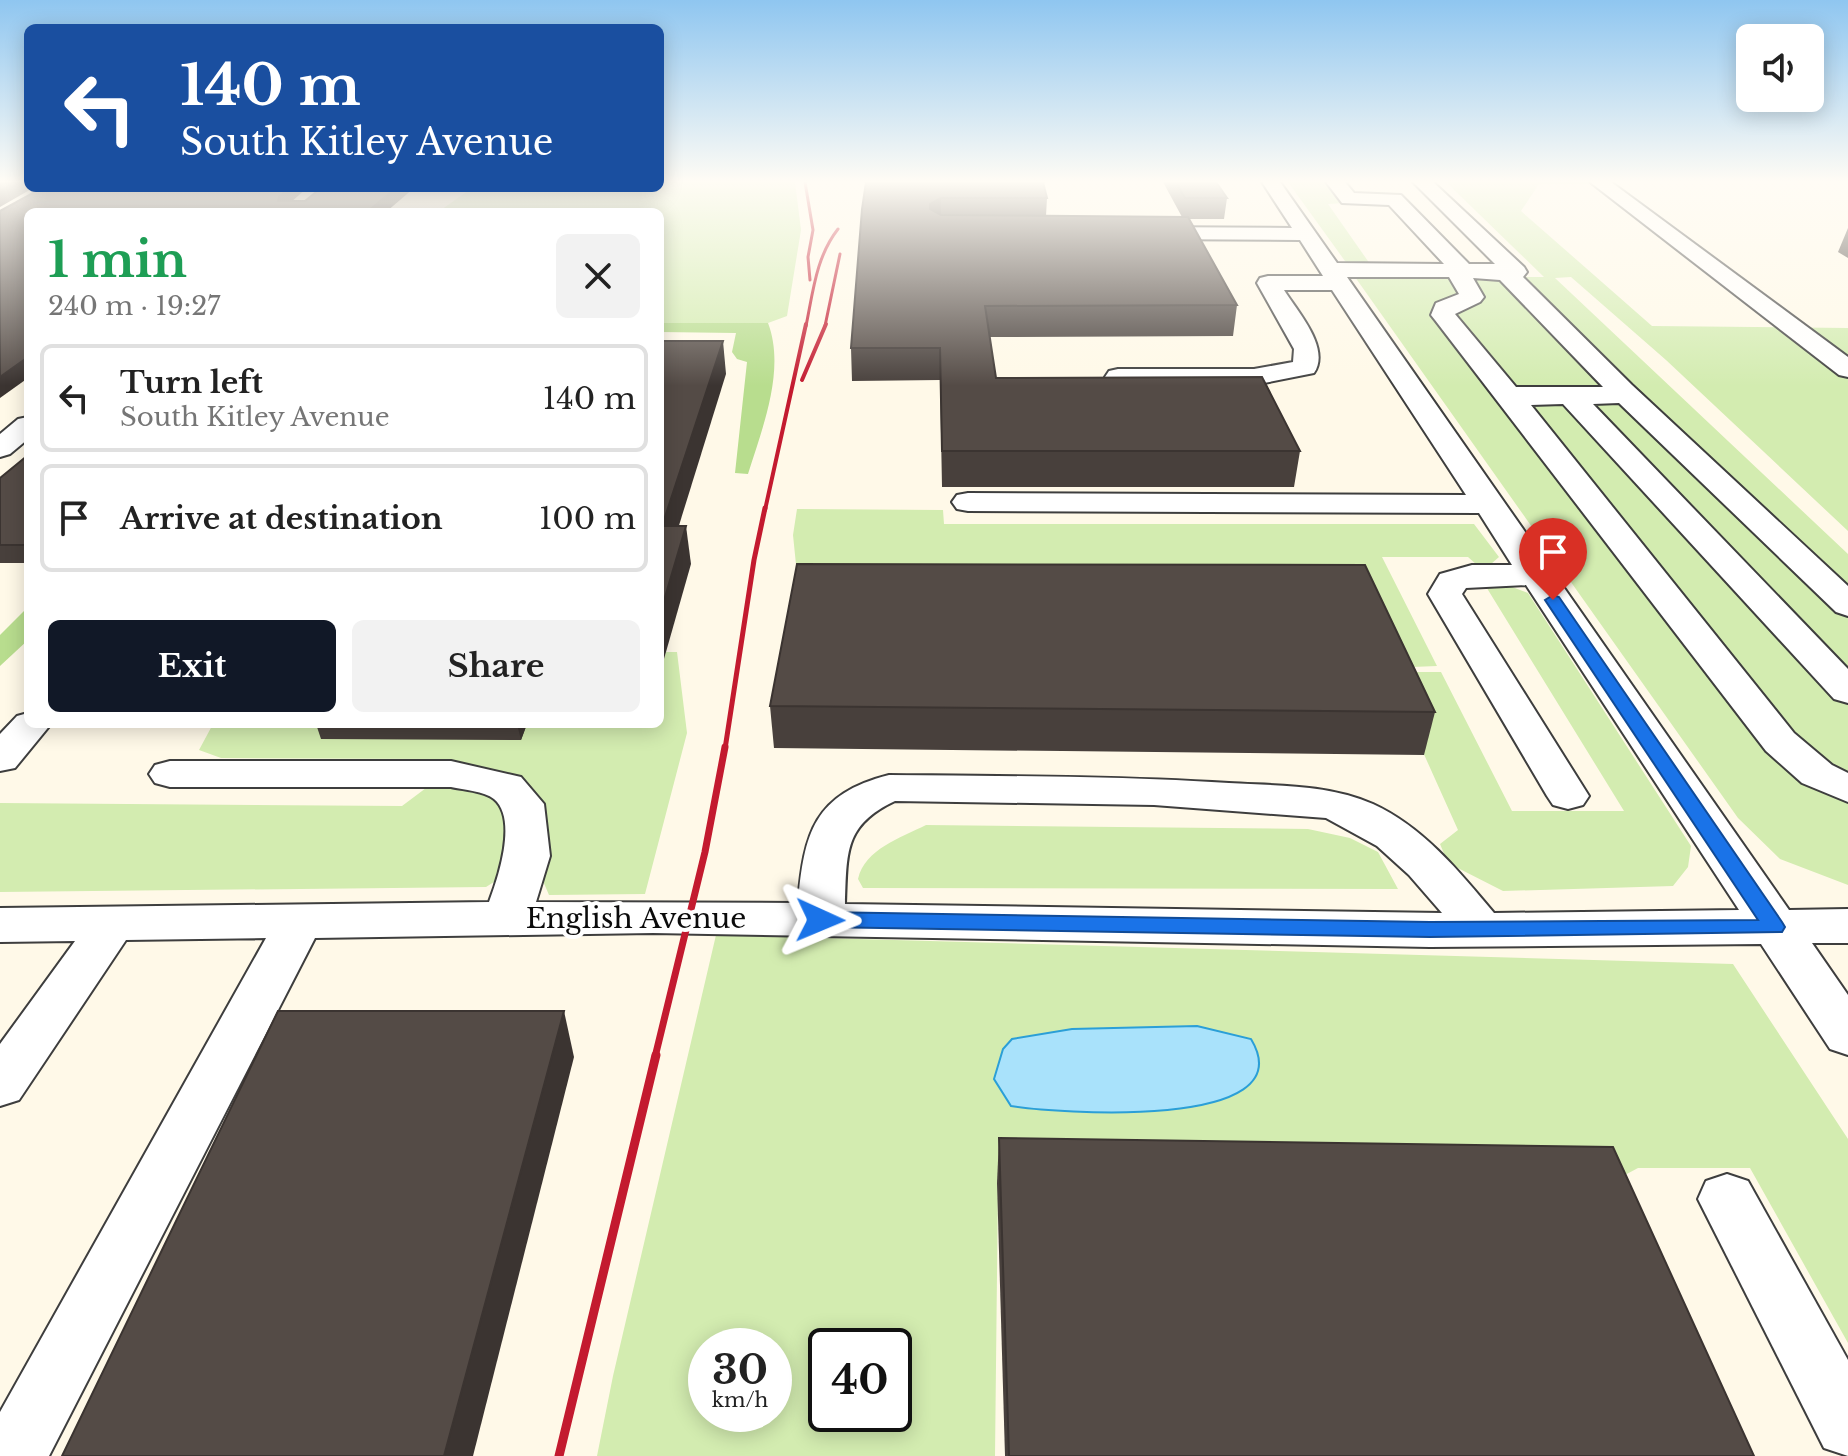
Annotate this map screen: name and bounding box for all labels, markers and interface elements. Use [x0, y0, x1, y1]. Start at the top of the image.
map controls [1736, 24, 1824, 112]
button: sound [1736, 24, 1824, 112]
text: 140 m [180, 51, 361, 120]
icon: left [48, 56, 152, 160]
text: South Kitley Avenue [180, 120, 553, 165]
text: 1 min [48, 230, 187, 290]
button: close [556, 234, 640, 318]
text: 240 m · 19:27 [48, 290, 220, 322]
text: Turn left [120, 364, 263, 401]
icon: left [52, 376, 96, 420]
text: 140 m [543, 380, 636, 417]
text: South Kitley Avenue [120, 401, 390, 433]
icon: arrive [52, 496, 96, 540]
text: Arrive at destination [120, 500, 443, 537]
text: 100 m [539, 500, 636, 537]
pin [1519, 518, 1587, 600]
icon: arrive [1531, 530, 1575, 574]
button: Exit [48, 620, 336, 712]
button: Share [352, 620, 640, 712]
position arrow [778, 878, 862, 962]
street label: English Avenue [526, 901, 746, 936]
speed limit sign: 40 [808, 1328, 912, 1432]
text: 30 [712, 1345, 768, 1395]
text: km/h [712, 1388, 768, 1412]

